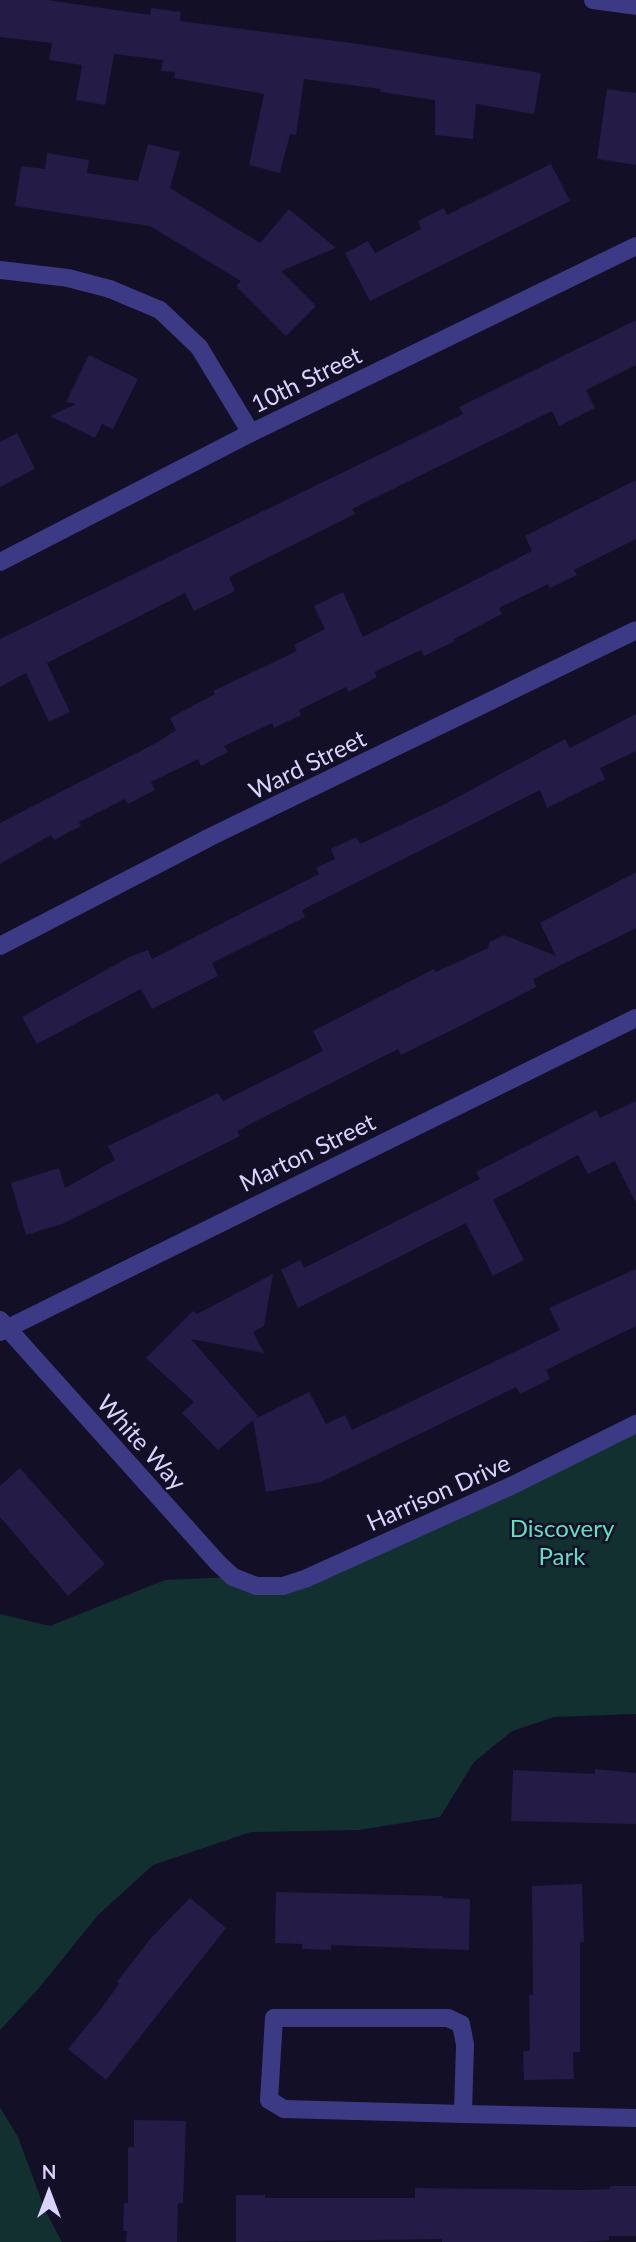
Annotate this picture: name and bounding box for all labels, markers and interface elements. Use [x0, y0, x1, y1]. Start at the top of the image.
street label: 10th Street [246, 340, 366, 418]
street label: Ward Street [244, 723, 370, 805]
street label: Marton Street [234, 1107, 380, 1197]
street label: White Way [92, 1388, 192, 1496]
street label: Harrison Drive [362, 1448, 514, 1536]
park label: Discovery Park [510, 1514, 614, 1570]
north arrow [14, 2158, 84, 2228]
text: N [42, 2160, 56, 2183]

